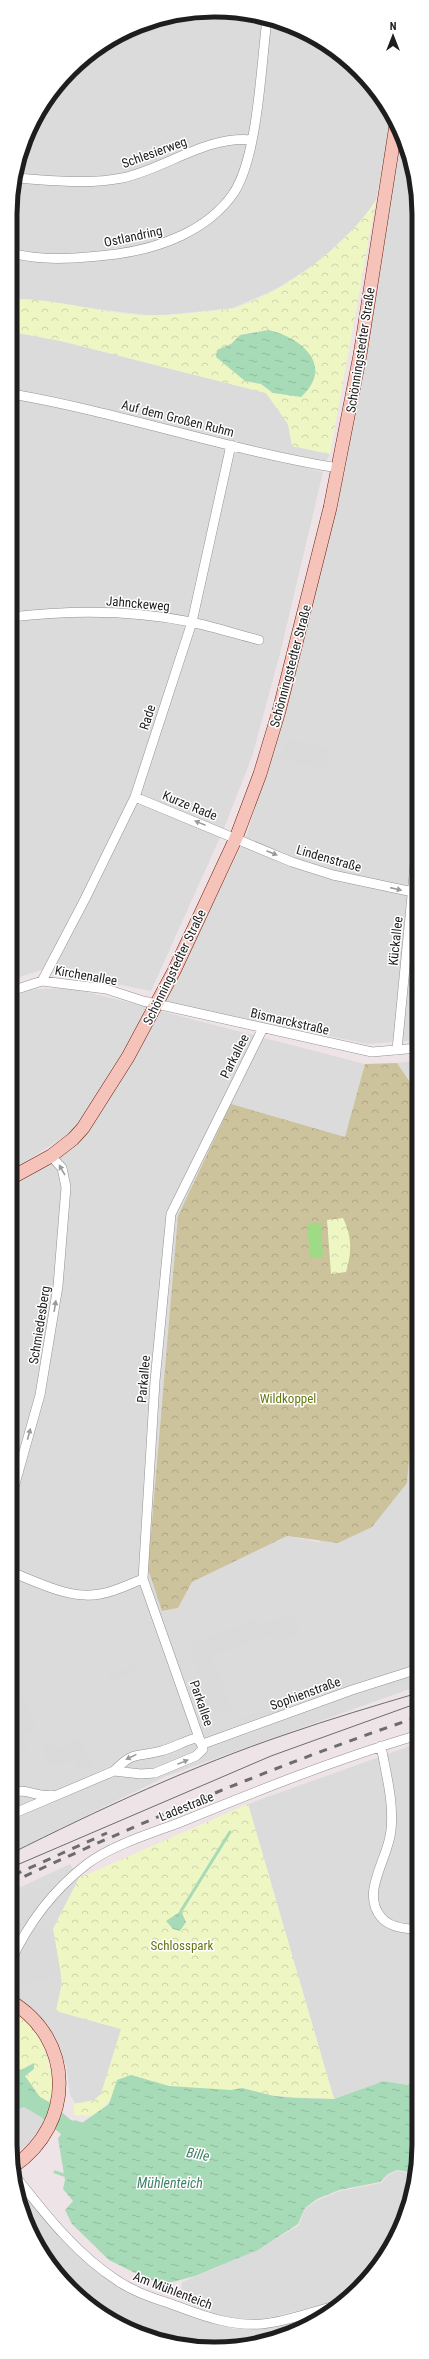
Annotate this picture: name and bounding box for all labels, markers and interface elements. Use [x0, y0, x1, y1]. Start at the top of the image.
north arrow [373, 16, 413, 56]
text: N [390, 20, 397, 33]
street label: Schlesierweg [120, 134, 189, 171]
street label: Ostlandring [103, 223, 164, 250]
street label: Schönningstedter Straße [343, 286, 378, 414]
street label: Auf dem Großen Ruhm [120, 397, 236, 440]
street label: Jahnckeweg [105, 593, 170, 614]
street label: Schönningstedter Straße [267, 603, 314, 729]
street label: Rade [136, 703, 159, 732]
street label: Kurze Rade [160, 788, 219, 823]
one-way arrow [194, 820, 205, 826]
street label: Lindenstraße [295, 842, 363, 875]
one-way arrow [266, 850, 277, 856]
one-way arrow [390, 886, 403, 892]
street label: Schönningstedter Straße [140, 907, 209, 1027]
street label: Kückallee [385, 916, 406, 966]
street label: Kirchenallee [54, 963, 118, 988]
street label: Bismarckstraße [249, 1005, 331, 1038]
street label: Parkallee [217, 1032, 252, 1081]
one-way arrow [58, 1164, 65, 1176]
street label: Schmiedesberg [26, 1285, 53, 1365]
one-way arrow [52, 1300, 58, 1312]
street label: Parkallee [134, 1355, 153, 1403]
park label: Wildkoppel [260, 1391, 316, 1406]
one-way arrow [26, 1427, 32, 1439]
street label: Sophienstraße [268, 1674, 342, 1713]
street label: Parkallee [187, 1678, 216, 1728]
one-way arrow [126, 1754, 137, 1760]
one-way arrow [177, 1758, 189, 1764]
street label: Ladestraße [157, 1789, 216, 1824]
park label: Schlosspark [151, 1938, 214, 1953]
water label: Bille [185, 2144, 211, 2164]
water label: Mühlenteich [137, 2175, 203, 2191]
street label: Am Mühlenteich [131, 2269, 214, 2312]

